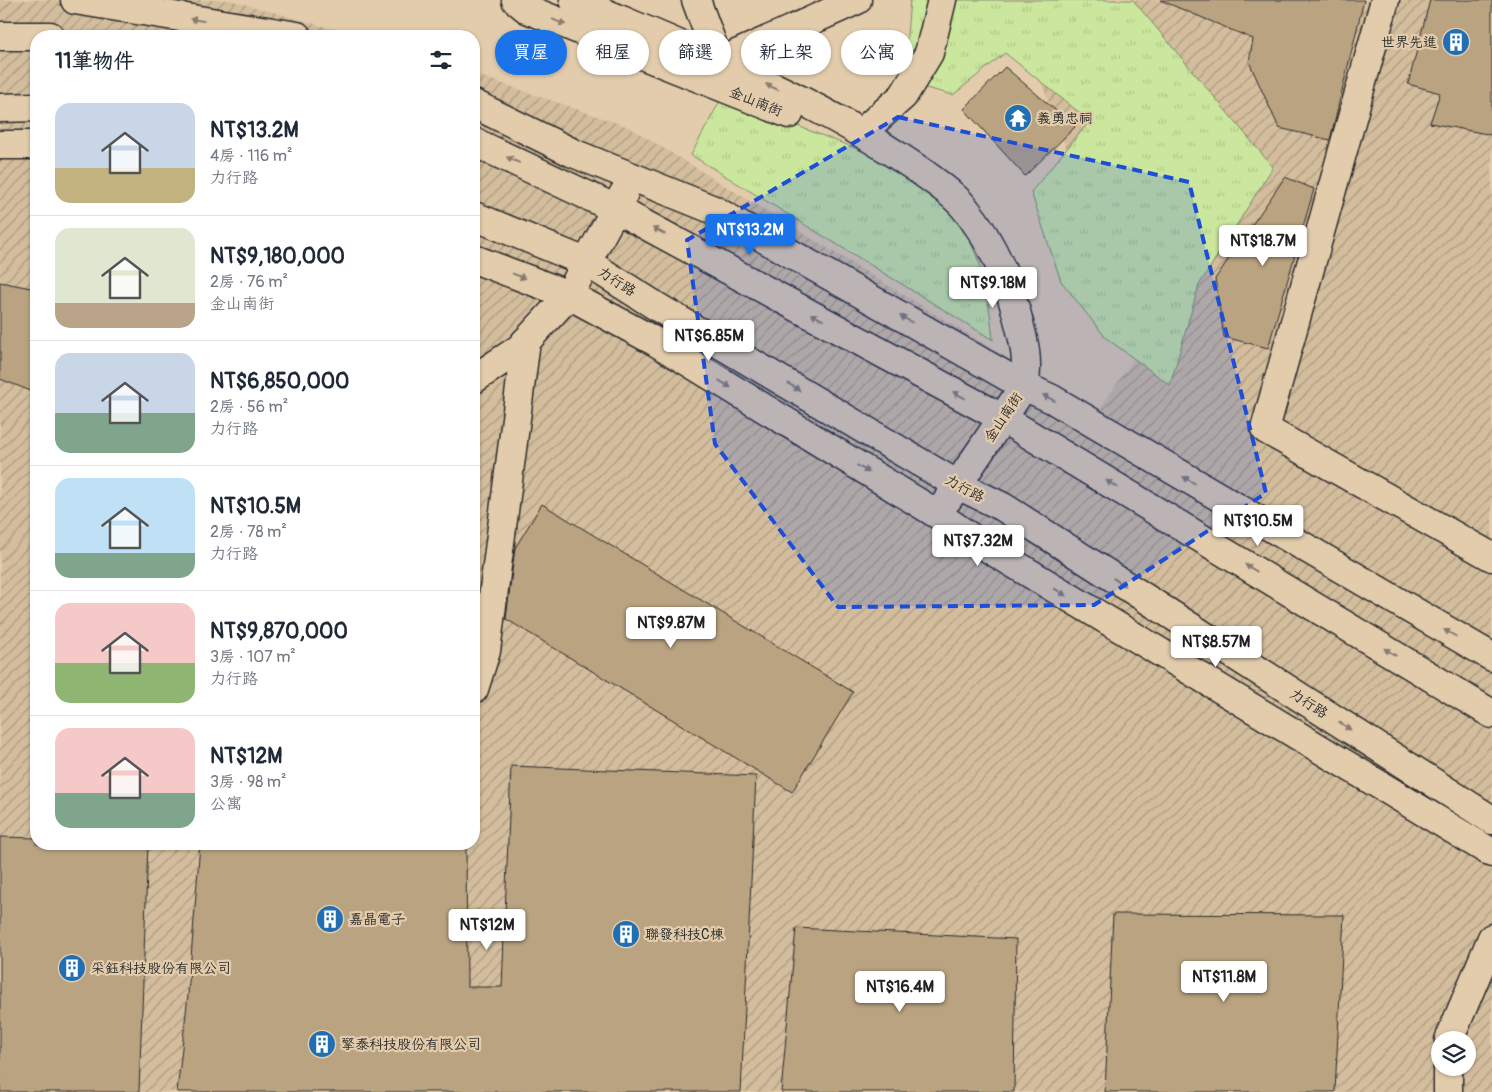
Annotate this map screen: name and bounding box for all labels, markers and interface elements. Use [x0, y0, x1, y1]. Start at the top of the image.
one-way arrow [189, 15, 205, 23]
one-way arrow [552, 18, 567, 26]
building icon: 世界先進 [1441, 27, 1471, 57]
chip: 買屋 [495, 30, 567, 75]
chip: 租屋 [577, 30, 649, 75]
chip: 篩選 [659, 30, 731, 75]
chip: 新上架 [741, 30, 831, 75]
chip: 公寓 [841, 30, 913, 75]
place label: 世界先進 [1381, 34, 1437, 51]
icon: filters [427, 46, 455, 74]
text: 11筆物件 [55, 48, 134, 75]
one-way arrow [765, 82, 779, 90]
street label: 金山南街 [727, 83, 785, 120]
temple icon: 義勇忠祠 [1003, 103, 1033, 133]
place label: 義勇忠祠 [1037, 110, 1093, 127]
text: NT$13.2M [210, 117, 299, 144]
icon: home [95, 123, 155, 183]
text: 4房 · 116 m² [210, 146, 292, 166]
one-way arrow [506, 156, 520, 164]
text: 力行路 [210, 168, 258, 188]
pin: NT$13.2M [698, 214, 802, 256]
text: NT$13.2M [716, 220, 784, 240]
pin: NT$18.7M [1211, 224, 1315, 267]
one-way arrow [651, 227, 666, 235]
text: NT$18.7M [1230, 231, 1296, 251]
text: NT$9,180,000 [210, 243, 345, 270]
icon: home [95, 248, 155, 308]
street label: 力行路 [594, 263, 639, 300]
pin: NT$9.18M [941, 266, 1045, 309]
text: 2房 · 76 m² [210, 272, 288, 292]
one-way arrow [512, 273, 527, 280]
text: NT$9.18M [960, 273, 1026, 293]
text: 金山南街 [210, 294, 274, 314]
one-way arrow [809, 313, 824, 321]
one-way arrow [899, 315, 914, 323]
pin: NT$6.85M [657, 320, 761, 362]
text: NT$6.85M [674, 326, 744, 346]
text: NT$6,850,000 [210, 368, 349, 395]
icon: home [95, 373, 155, 433]
one-way arrow [718, 379, 731, 388]
one-way arrow [787, 383, 800, 392]
street label: 金山南街 [981, 389, 1026, 445]
one-way arrow [952, 391, 967, 399]
one-way arrow [1041, 394, 1056, 402]
text: 2房 · 56 m² [210, 397, 288, 417]
text: 力行路 [210, 419, 258, 439]
one-way arrow [857, 464, 870, 473]
street label: 力行路 [942, 471, 987, 506]
one-way arrow [1182, 475, 1196, 484]
one-way arrow [1106, 480, 1119, 489]
text: NT$10.5M [210, 493, 301, 520]
icon: home [95, 498, 155, 558]
pin: NT$10.5M [1206, 504, 1310, 547]
text: NT$10.5M [1223, 511, 1293, 531]
text: 2房 · 78 m² [210, 522, 287, 542]
pin: NT$7.32M [926, 524, 1030, 567]
text: NT$7.32M [943, 531, 1013, 551]
text: 力行路 [210, 544, 258, 564]
one-way arrow [1245, 564, 1258, 573]
one-way arrow [1113, 577, 1126, 586]
one-way arrow [1054, 587, 1067, 596]
pin: NT$9.87M [619, 606, 723, 649]
text: NT$9.87M [637, 613, 705, 633]
text: NT$9,870,000 [210, 618, 348, 645]
icon: home [95, 623, 155, 683]
pin: NT$8.57M [1164, 626, 1268, 668]
one-way arrow [1443, 628, 1456, 637]
text: NT$8.57M [1182, 632, 1250, 652]
text: 3房 · 107 m² [210, 647, 296, 667]
one-way arrow [1384, 648, 1397, 657]
text: 力行路 [210, 669, 258, 689]
street label: 力行路 [1286, 685, 1331, 722]
one-way arrow [1338, 721, 1351, 731]
text: NT$12M [210, 743, 282, 770]
icon: home [95, 748, 155, 808]
text: 3房 · 98 m² [210, 772, 287, 792]
text: 公寓 [210, 794, 242, 814]
building icon: 嘉晶電子 [315, 904, 345, 934]
pin: NT$12M [446, 908, 528, 951]
place label: 嘉晶電子 [349, 911, 405, 928]
text: NT$12M [459, 915, 515, 935]
building icon: 聯發科技C棟 [611, 919, 641, 949]
place label: 聯發科技C棟 [645, 926, 725, 943]
building icon: 采鈺科技股份有限公司 [57, 953, 87, 983]
place label: 采鈺科技股份有限公司 [91, 960, 231, 977]
pin: NT$11.8M [1172, 960, 1276, 1003]
text: NT$11.8M [1192, 967, 1256, 987]
pin: NT$16.4M [848, 970, 952, 1013]
text: NT$16.4M [866, 977, 934, 997]
building icon: 擎泰科技股份有限公司 [307, 1029, 337, 1059]
map controls [1431, 1031, 1476, 1076]
button: layers [1431, 1031, 1476, 1076]
place label: 擎泰科技股份有限公司 [341, 1036, 481, 1053]

